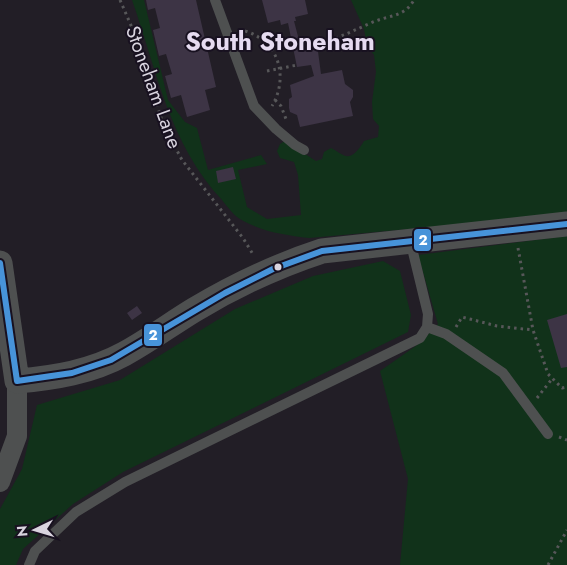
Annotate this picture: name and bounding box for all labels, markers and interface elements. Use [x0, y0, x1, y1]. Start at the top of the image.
street label: Stoneham Lane [118, 22, 189, 153]
district label: South Stoneham [185, 23, 375, 59]
line badge: 2 [413, 228, 432, 252]
text: 2 [418, 230, 428, 250]
unlabelled marker [273, 262, 283, 272]
line badge: 2 [143, 323, 163, 347]
text: 2 [148, 325, 158, 345]
north arrow [10, 505, 60, 555]
text: N [12, 525, 32, 538]

